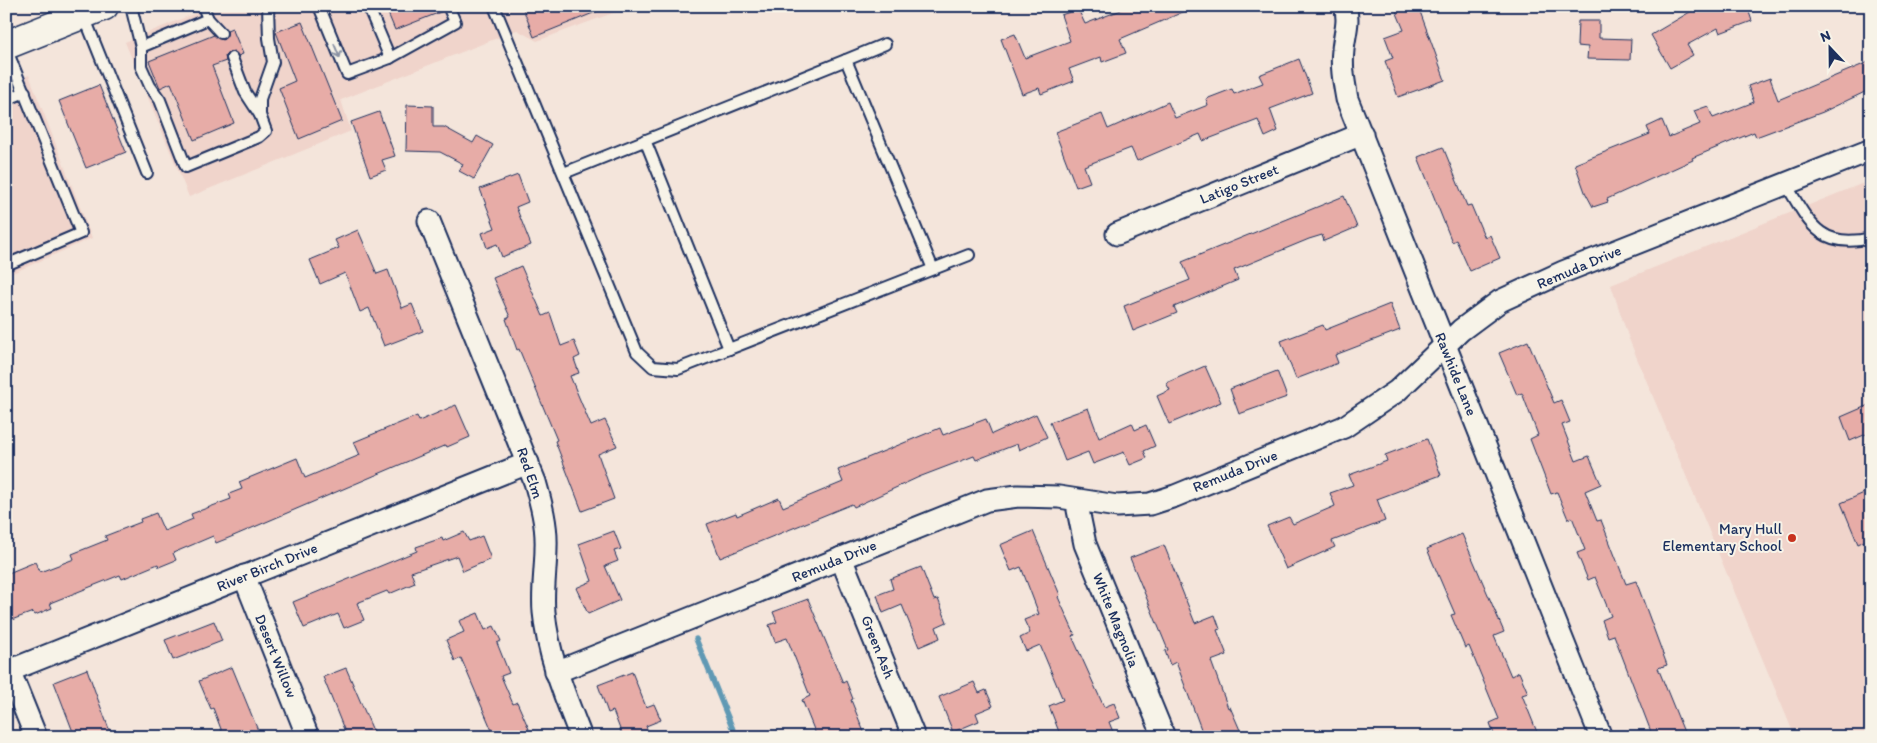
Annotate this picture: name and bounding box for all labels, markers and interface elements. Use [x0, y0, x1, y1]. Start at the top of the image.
north arrow [1804, 22, 1854, 72]
text: N [1818, 27, 1833, 46]
one-way arrow [334, 44, 343, 59]
street label: Latigo Street [1197, 160, 1281, 208]
street label: Remuda Drive [1534, 241, 1624, 293]
street label: Rawhide Lane [1431, 330, 1481, 418]
street label: Red Elm [513, 445, 547, 501]
street label: Remuda Drive [1190, 446, 1280, 496]
place label: Mary Hull Elementary School [1662, 520, 1783, 555]
marker: Mary Hull Elementary School [1786, 532, 1798, 544]
street label: Remuda Drive [789, 536, 879, 586]
street label: River Birch Drive [214, 539, 320, 595]
street label: White Magnolia [1089, 570, 1143, 670]
street label: Desert Willow [251, 612, 301, 700]
street label: Green Ash [857, 613, 899, 681]

